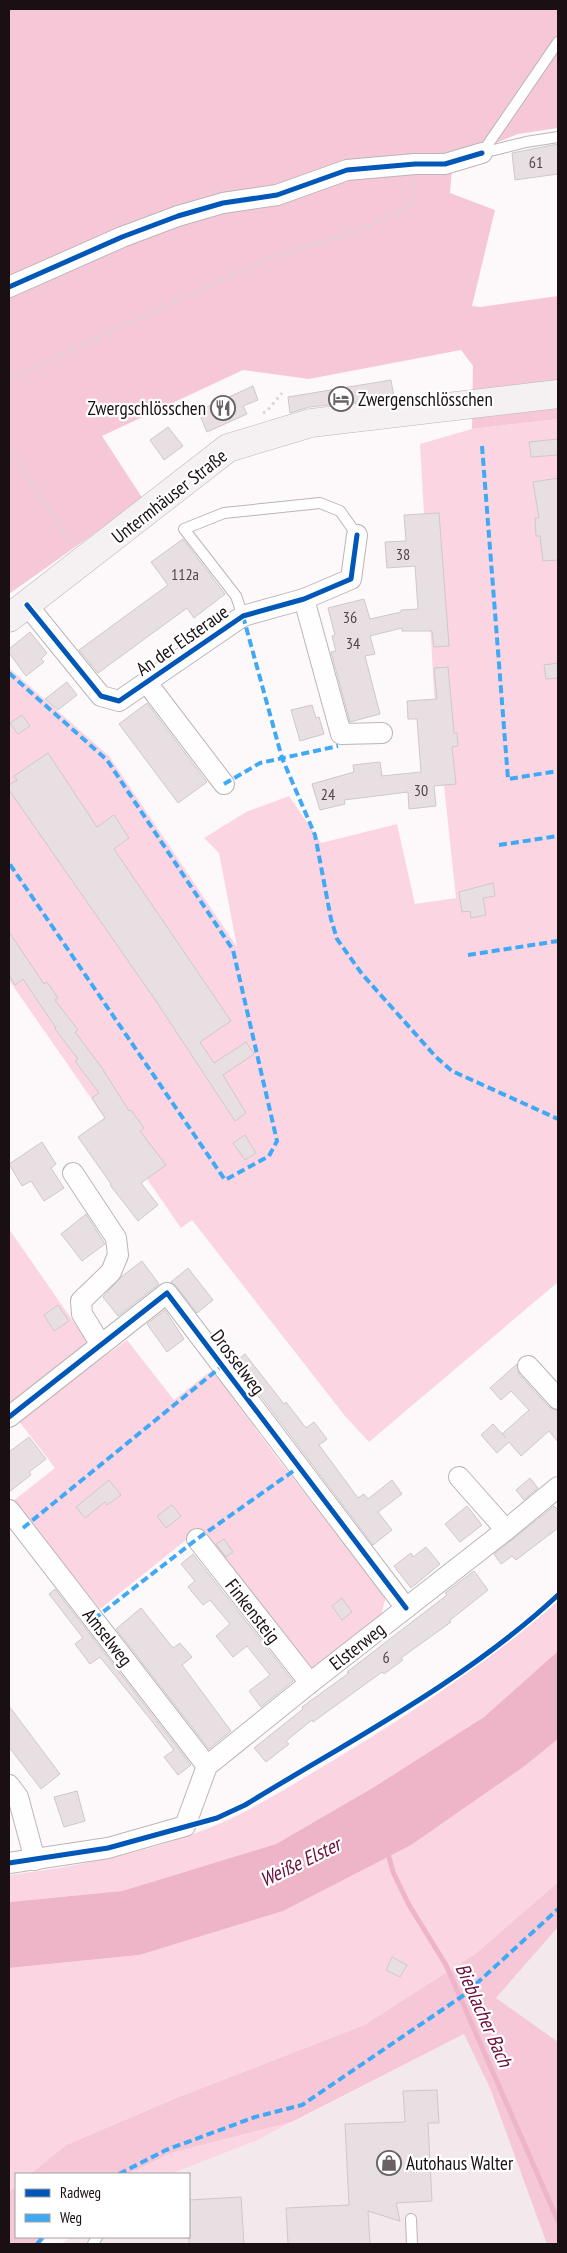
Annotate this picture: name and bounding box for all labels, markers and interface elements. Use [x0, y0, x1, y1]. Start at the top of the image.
house number: 61 [529, 152, 543, 172]
hotel icon: Zwergenschlösschen [328, 386, 354, 412]
place label: Zwergenschlösschen [358, 387, 493, 411]
restaurant icon: Zwergschlösschen [210, 395, 236, 421]
place label: Zwergschlösschen [87, 396, 206, 420]
street label: Untermhäuser Straße [107, 443, 232, 548]
house number: 38 [396, 544, 410, 564]
house number: 112a [171, 564, 199, 584]
street label: An der Elsteraue [131, 599, 233, 681]
house number: 36 [343, 607, 357, 627]
house number: 34 [346, 633, 360, 653]
house number: 30 [414, 780, 428, 800]
house number: 24 [321, 784, 335, 804]
street label: Drosselweg [206, 1325, 270, 1399]
street label: Finkensteig [220, 1574, 286, 1648]
street label: Amselweg [78, 1603, 138, 1671]
street label: Elsterweg [324, 1617, 390, 1675]
house number: 6 [382, 1647, 390, 1667]
water label: Weiße Elster [255, 1830, 347, 1893]
water label: Bieblacher Bach [450, 1959, 519, 2072]
shop icon: Autohaus Walter [376, 2150, 402, 2176]
place label: Autohaus Walter [406, 2151, 514, 2175]
legend [15, 2173, 190, 2238]
text: Radweg [60, 2183, 101, 2202]
text: Weg [60, 2208, 82, 2227]

